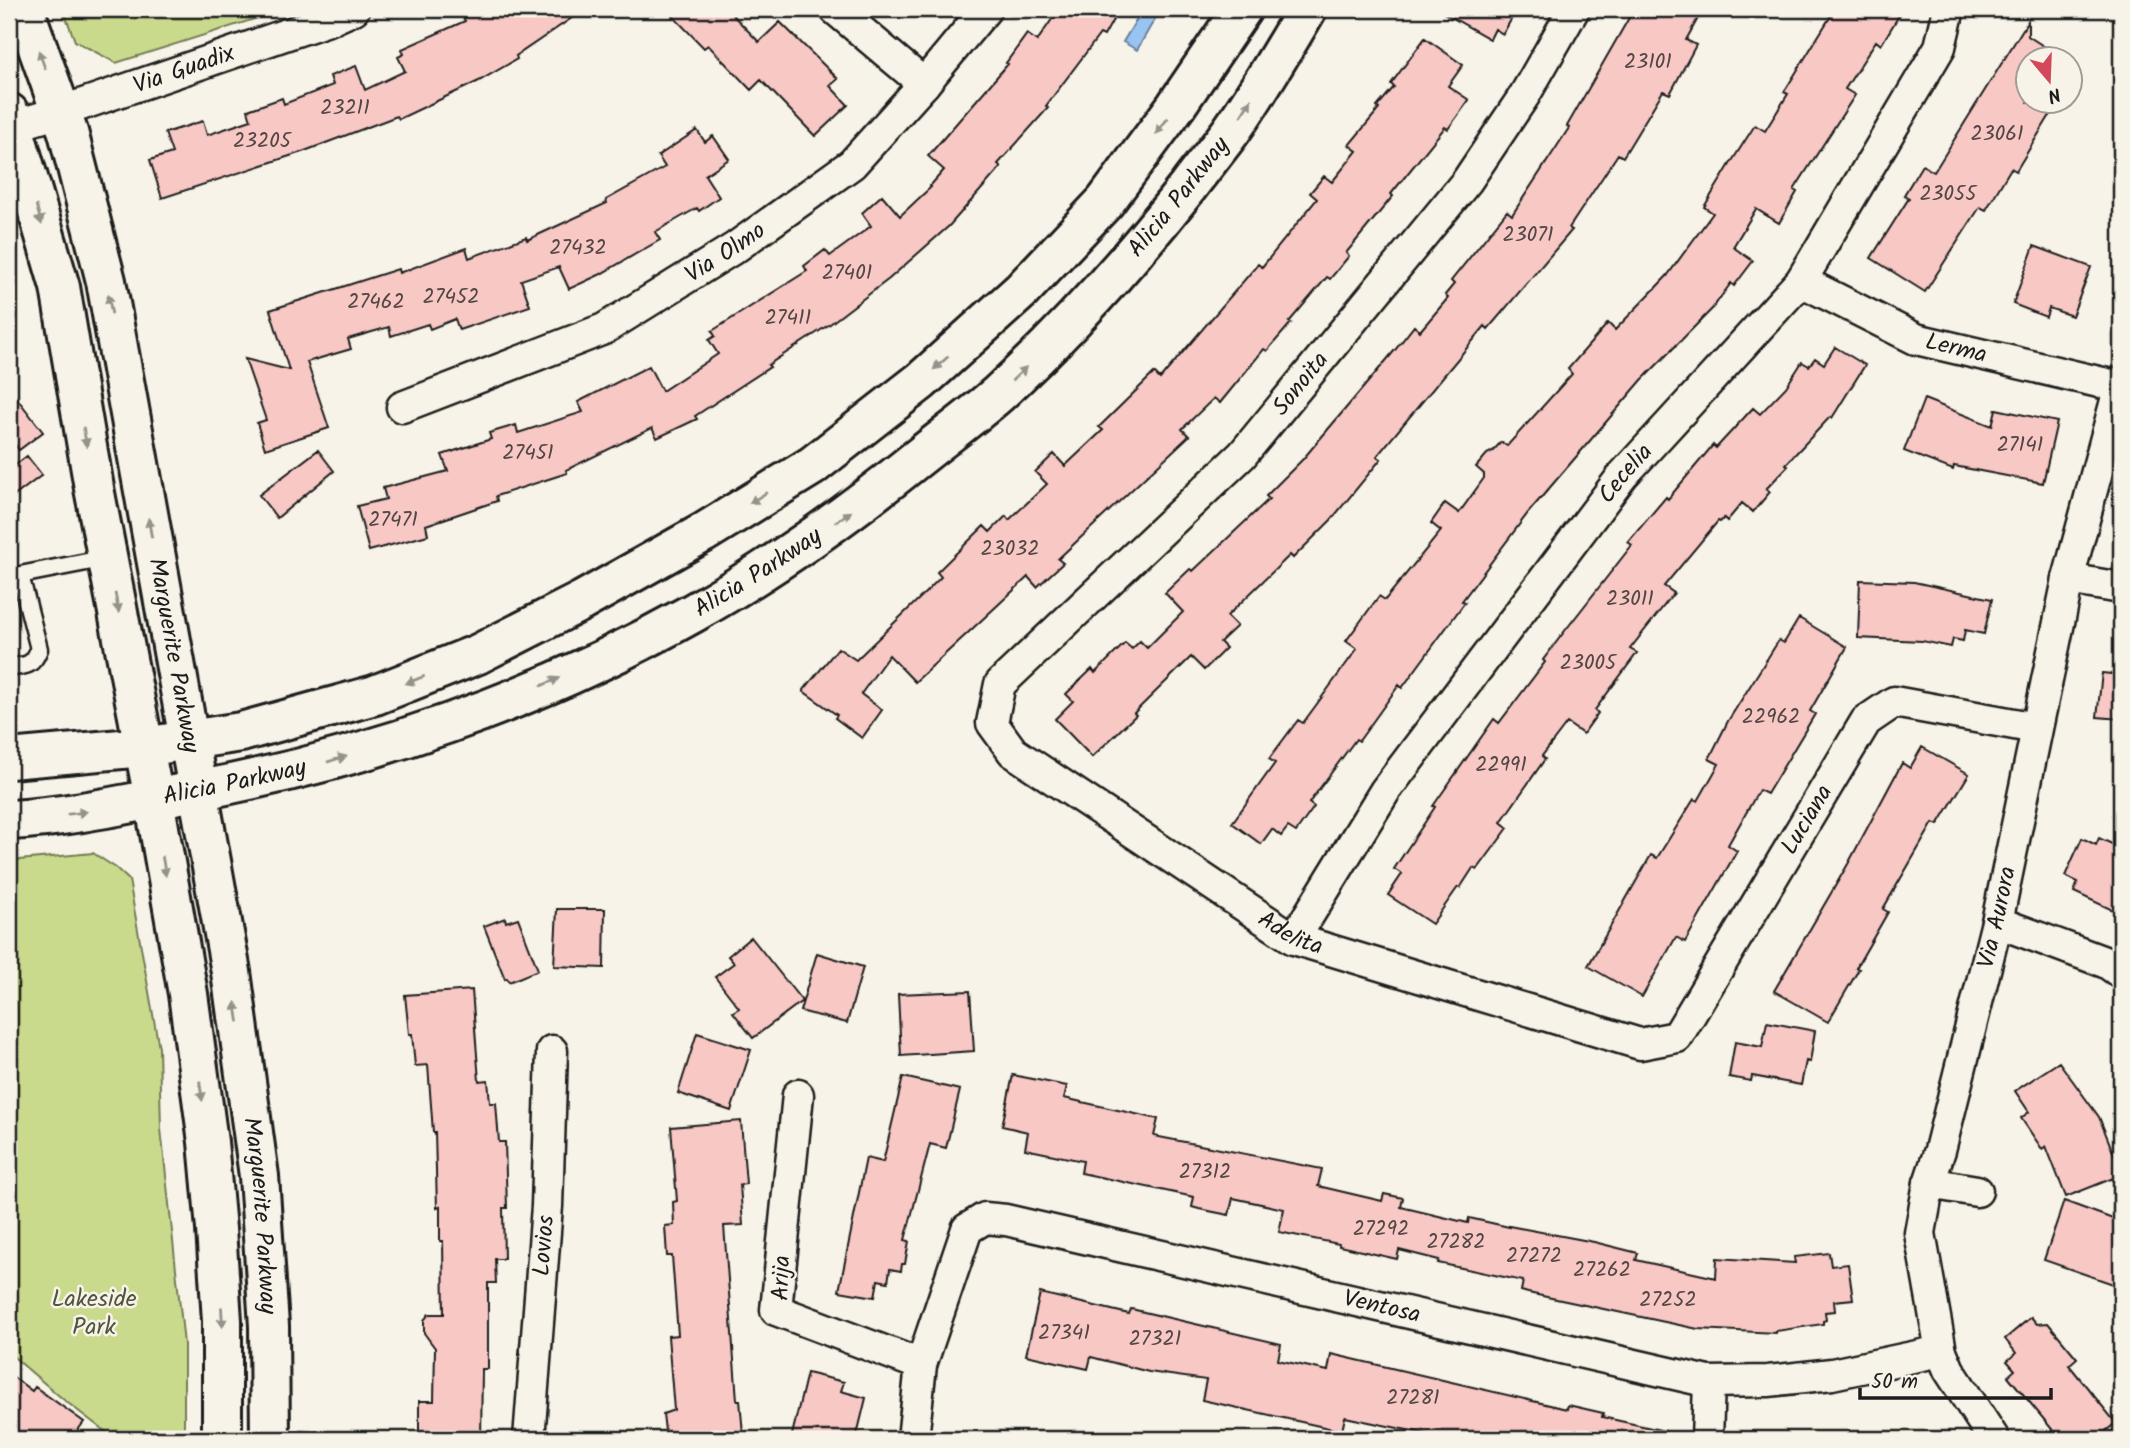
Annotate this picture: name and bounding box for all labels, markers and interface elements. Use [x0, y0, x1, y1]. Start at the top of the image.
street label: Via Guadix [128, 34, 240, 105]
house number: 23101 [1624, 46, 1672, 79]
north arrow [2014, 46, 2084, 116]
one-way arrow [36, 50, 47, 71]
text: N [2043, 78, 2064, 110]
house number: 23211 [320, 92, 370, 125]
one-way arrow [1239, 98, 1252, 118]
one-way arrow [1155, 116, 1169, 135]
house number: 23061 [1971, 118, 2023, 151]
house number: 23205 [233, 125, 293, 158]
street label: Alicia Parkway [1118, 128, 1240, 266]
house number: 23055 [1919, 178, 1978, 211]
one-way arrow [34, 205, 44, 226]
street label: Via Olmo [677, 212, 774, 294]
house number: 23071 [1503, 219, 1553, 252]
house number: 27432 [549, 232, 607, 265]
house number: 27401 [822, 257, 872, 290]
house number: 27452 [423, 281, 479, 314]
house number: 27462 [347, 286, 405, 319]
one-way arrow [104, 293, 115, 315]
house number: 27411 [765, 302, 811, 335]
street label: Lerma [1921, 322, 1991, 375]
street label: Sonoita [1263, 343, 1339, 425]
one-way arrow [932, 355, 950, 371]
one-way arrow [1010, 366, 1027, 382]
one-way arrow [80, 426, 91, 448]
house number: 27141 [1997, 429, 2043, 462]
street label: Cecelia [1588, 434, 1663, 512]
house number: 27451 [502, 437, 554, 470]
one-way arrow [749, 492, 768, 505]
house number: 27471 [368, 504, 418, 537]
one-way arrow [833, 511, 852, 524]
one-way arrow [144, 517, 155, 539]
street label: Alicia Parkway [686, 517, 831, 628]
house number: 23032 [981, 533, 1039, 566]
street label: Marguerite Parkway [137, 555, 211, 757]
house number: 23011 [1606, 583, 1654, 616]
one-way arrow [112, 592, 123, 614]
house number: 23005 [1560, 647, 1618, 680]
one-way arrow [404, 674, 425, 685]
one-way arrow [540, 676, 561, 687]
house number: 22962 [1742, 701, 1800, 734]
street label: Alicia Parkway [160, 748, 311, 816]
house number: 22991 [1475, 749, 1527, 782]
one-way arrow [326, 753, 347, 763]
street label: Luciana [1771, 777, 1843, 862]
one-way arrow [66, 807, 88, 818]
one-way arrow [159, 855, 170, 877]
street label: Via Aurora [1967, 863, 2028, 973]
street label: Adelita [1250, 900, 1328, 966]
one-way arrow [231, 1001, 242, 1023]
one-way arrow [196, 1080, 207, 1102]
street label: Marguerite Parkway [232, 1115, 288, 1316]
house number: 27312 [1179, 1156, 1231, 1189]
house number: 27292 [1353, 1213, 1409, 1246]
street label: Lovios [522, 1214, 566, 1277]
house number: 27282 [1427, 1226, 1485, 1259]
house number: 27272 [1506, 1240, 1562, 1273]
house number: 27262 [1573, 1254, 1631, 1287]
street label: Arija [762, 1255, 802, 1301]
street label: Ventosa [1340, 1279, 1424, 1334]
park label: Lakeside Park [51, 1280, 137, 1347]
house number: 27252 [1639, 1284, 1697, 1317]
one-way arrow [216, 1306, 227, 1328]
house number: 27341 [1038, 1317, 1090, 1350]
house number: 27321 [1129, 1323, 1181, 1356]
scale bar [1860, 1357, 2051, 1401]
text: 50 m [1871, 1366, 1918, 1399]
house number: 27281 [1386, 1382, 1440, 1415]

